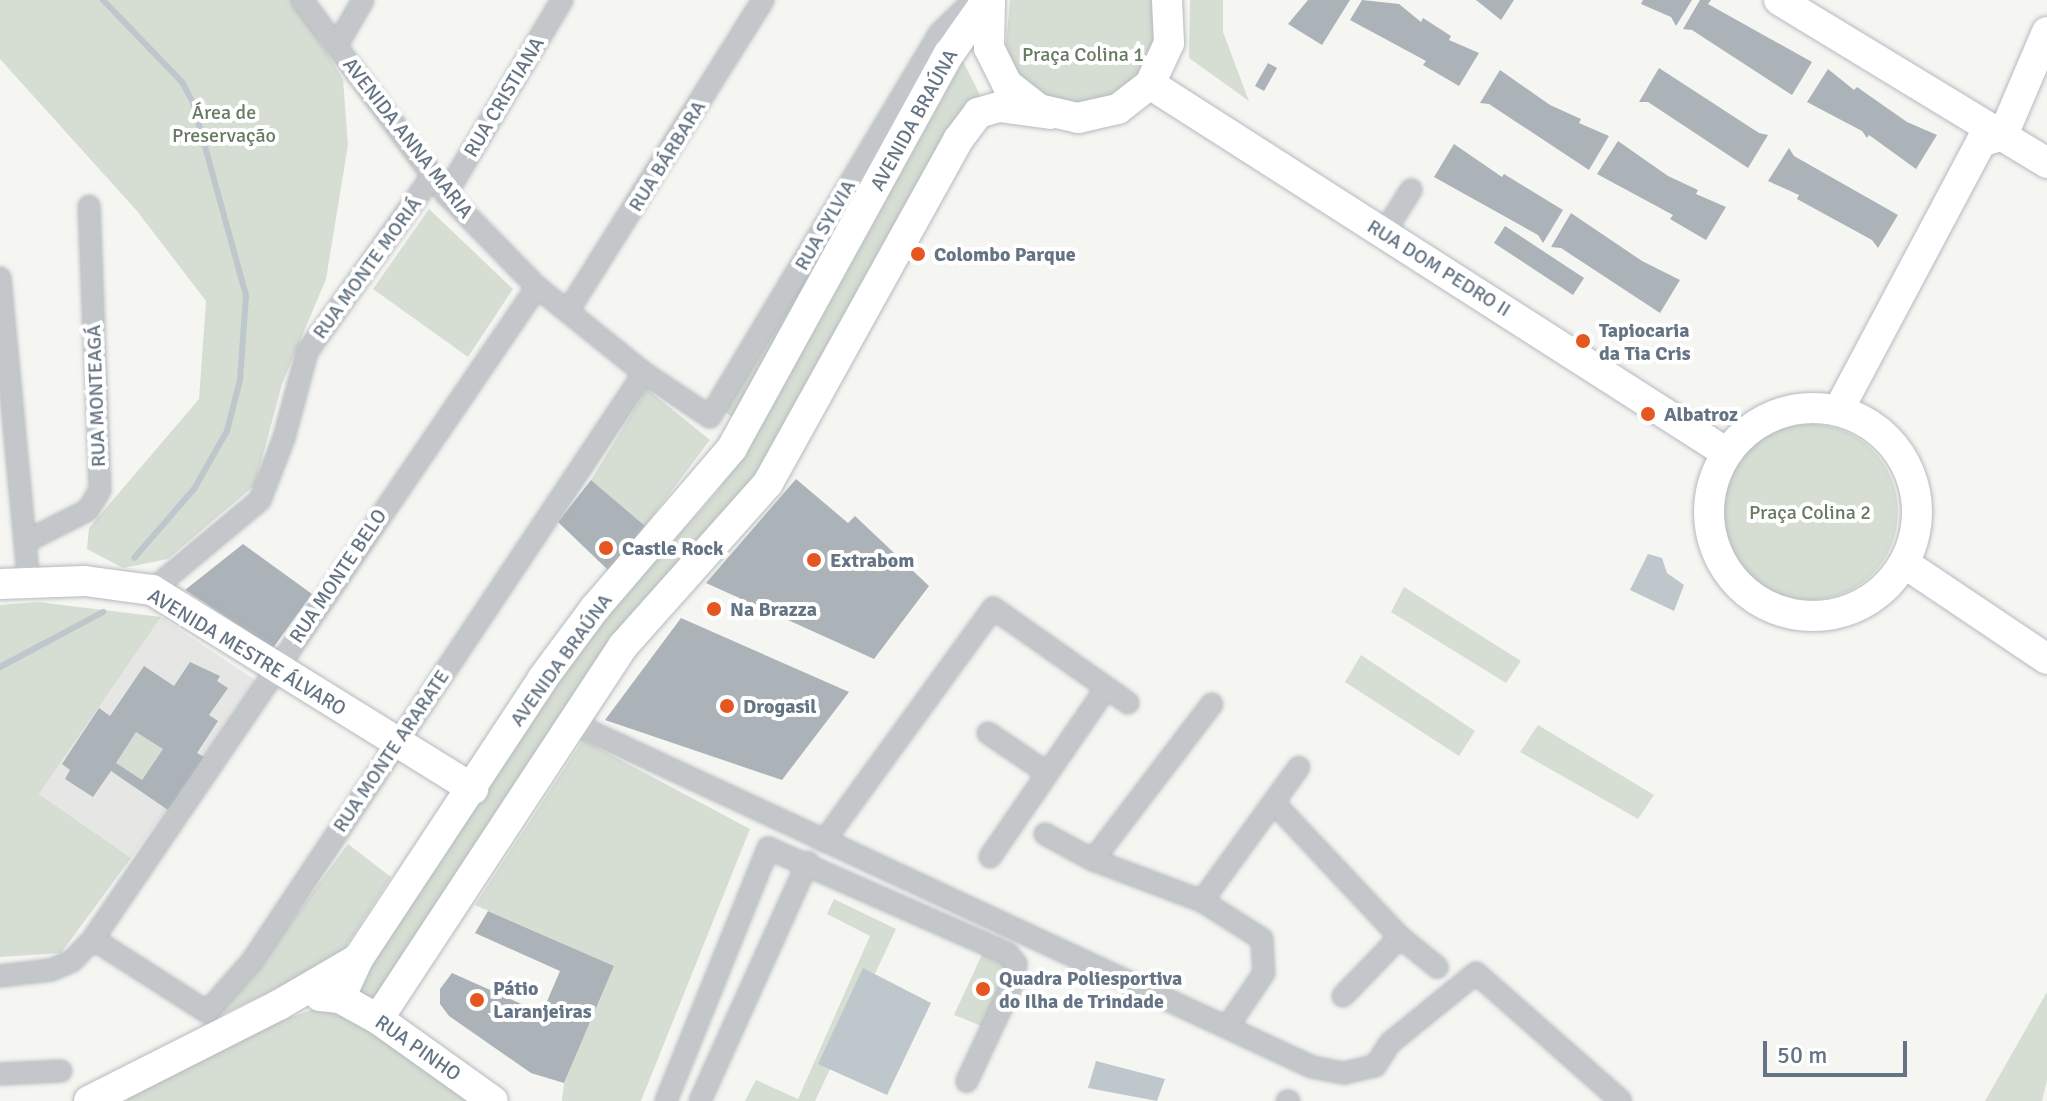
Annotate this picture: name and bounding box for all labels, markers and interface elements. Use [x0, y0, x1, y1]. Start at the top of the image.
street label: RUA CRISTIANA [459, 33, 549, 161]
park label: Praça Colina 1 [1022, 42, 1144, 66]
street label: AVENIDA BRAÚNA [865, 45, 963, 195]
street label: AVENIDA ANNA MARIA [338, 53, 478, 223]
street label: RUA BÁRBARA [623, 96, 711, 216]
park label: Área de Preservação [172, 100, 276, 147]
street label: RUA SYLVIA [789, 175, 861, 275]
street label: RUA MONTE MORIÁ [308, 192, 426, 344]
street label: RUA DOM PEDRO II [1363, 214, 1515, 322]
place label: Colombo Parque [934, 242, 1076, 266]
marker: Colombo Parque [909, 245, 927, 263]
place label: Tapiocaria da Tia Cris [1599, 318, 1691, 365]
street label: RUA MONTEAGÁ [82, 324, 110, 468]
marker: Tapiocaria da Tia Cris [1574, 332, 1592, 350]
place label: Albatroz [1664, 402, 1738, 426]
marker: Albatroz [1639, 405, 1657, 423]
park label: Praça Colina 2 [1749, 500, 1871, 524]
street label: RUA MONTE BELO [284, 505, 392, 647]
place label: Castle Rock [622, 536, 724, 560]
marker: Castle Rock [597, 539, 615, 557]
place label: Extrabom [830, 548, 914, 572]
marker: Extrabom [805, 551, 823, 569]
street label: AVENIDA MESTRE ÁLVARO [144, 583, 350, 721]
street label: AVENIDA BRAÚNA [505, 589, 617, 731]
place label: Na Brazza [730, 597, 817, 621]
marker: Na Brazza [705, 600, 723, 618]
street label: RUA MONTE ARARATE [328, 665, 454, 837]
place label: Drogasil [743, 694, 817, 718]
marker: Drogasil [718, 697, 736, 715]
place label: Quadra Poliesportiva do Ilha de Trindade [999, 966, 1182, 1013]
place label: Pátio Laranjeiras [493, 976, 591, 1023]
marker: Quadra Poliesportiva do Ilha de Trindade [974, 980, 992, 998]
marker: Pátio Laranjeiras [468, 991, 486, 1009]
street label: RUA PINHO [371, 1010, 465, 1086]
scale bar [1767, 1025, 1911, 1075]
text: 50 m [1777, 1040, 1827, 1070]

